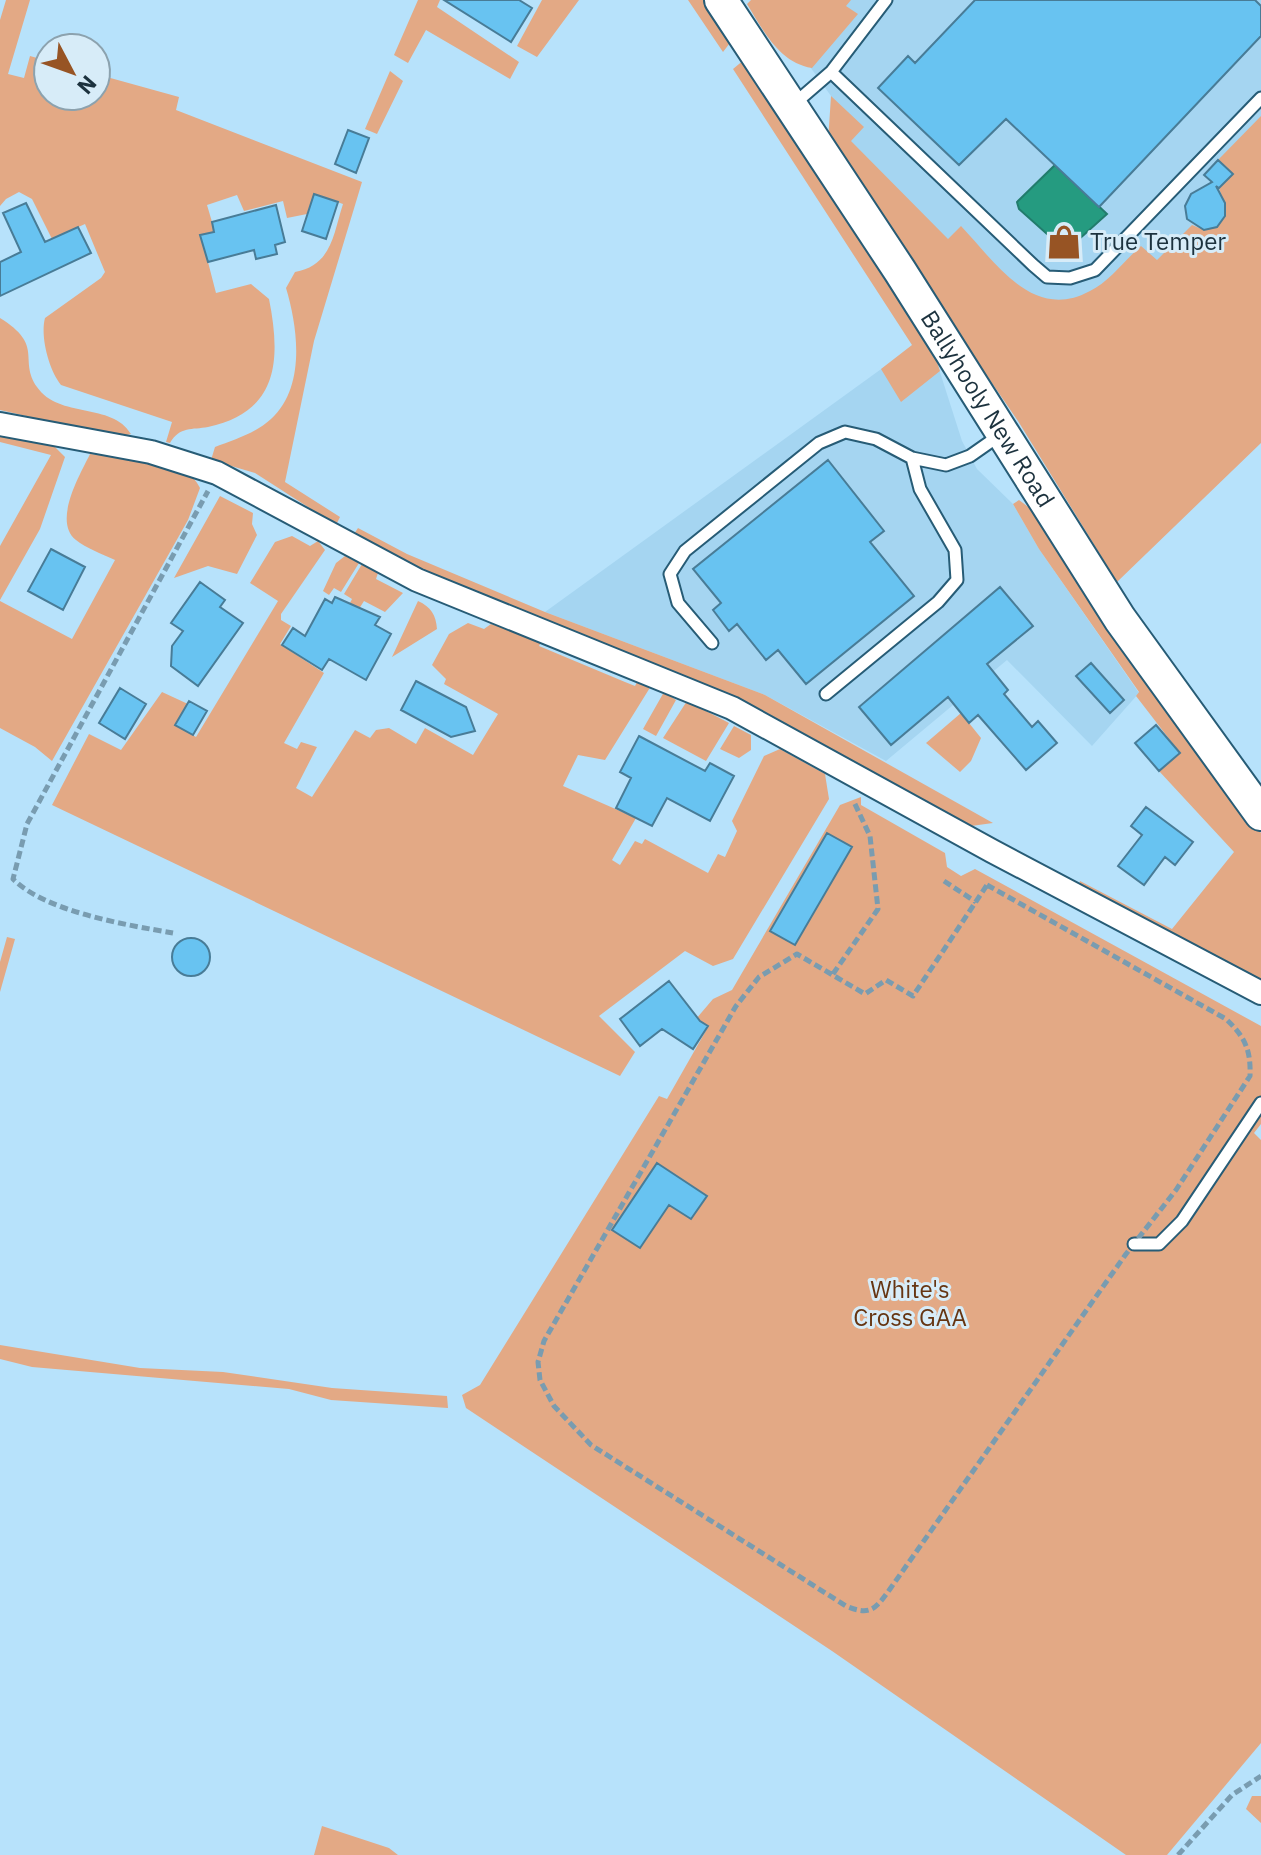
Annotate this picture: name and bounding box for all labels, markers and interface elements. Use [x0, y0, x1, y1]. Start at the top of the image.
north arrow [32, 32, 112, 112]
text: N [71, 70, 104, 101]
shop icon: True Temper [1045, 223, 1083, 261]
place label: True Temper [1090, 225, 1226, 257]
street label: Ballyhooly New Road [914, 304, 1062, 513]
park label: White's Cross GAA [853, 1273, 967, 1333]

